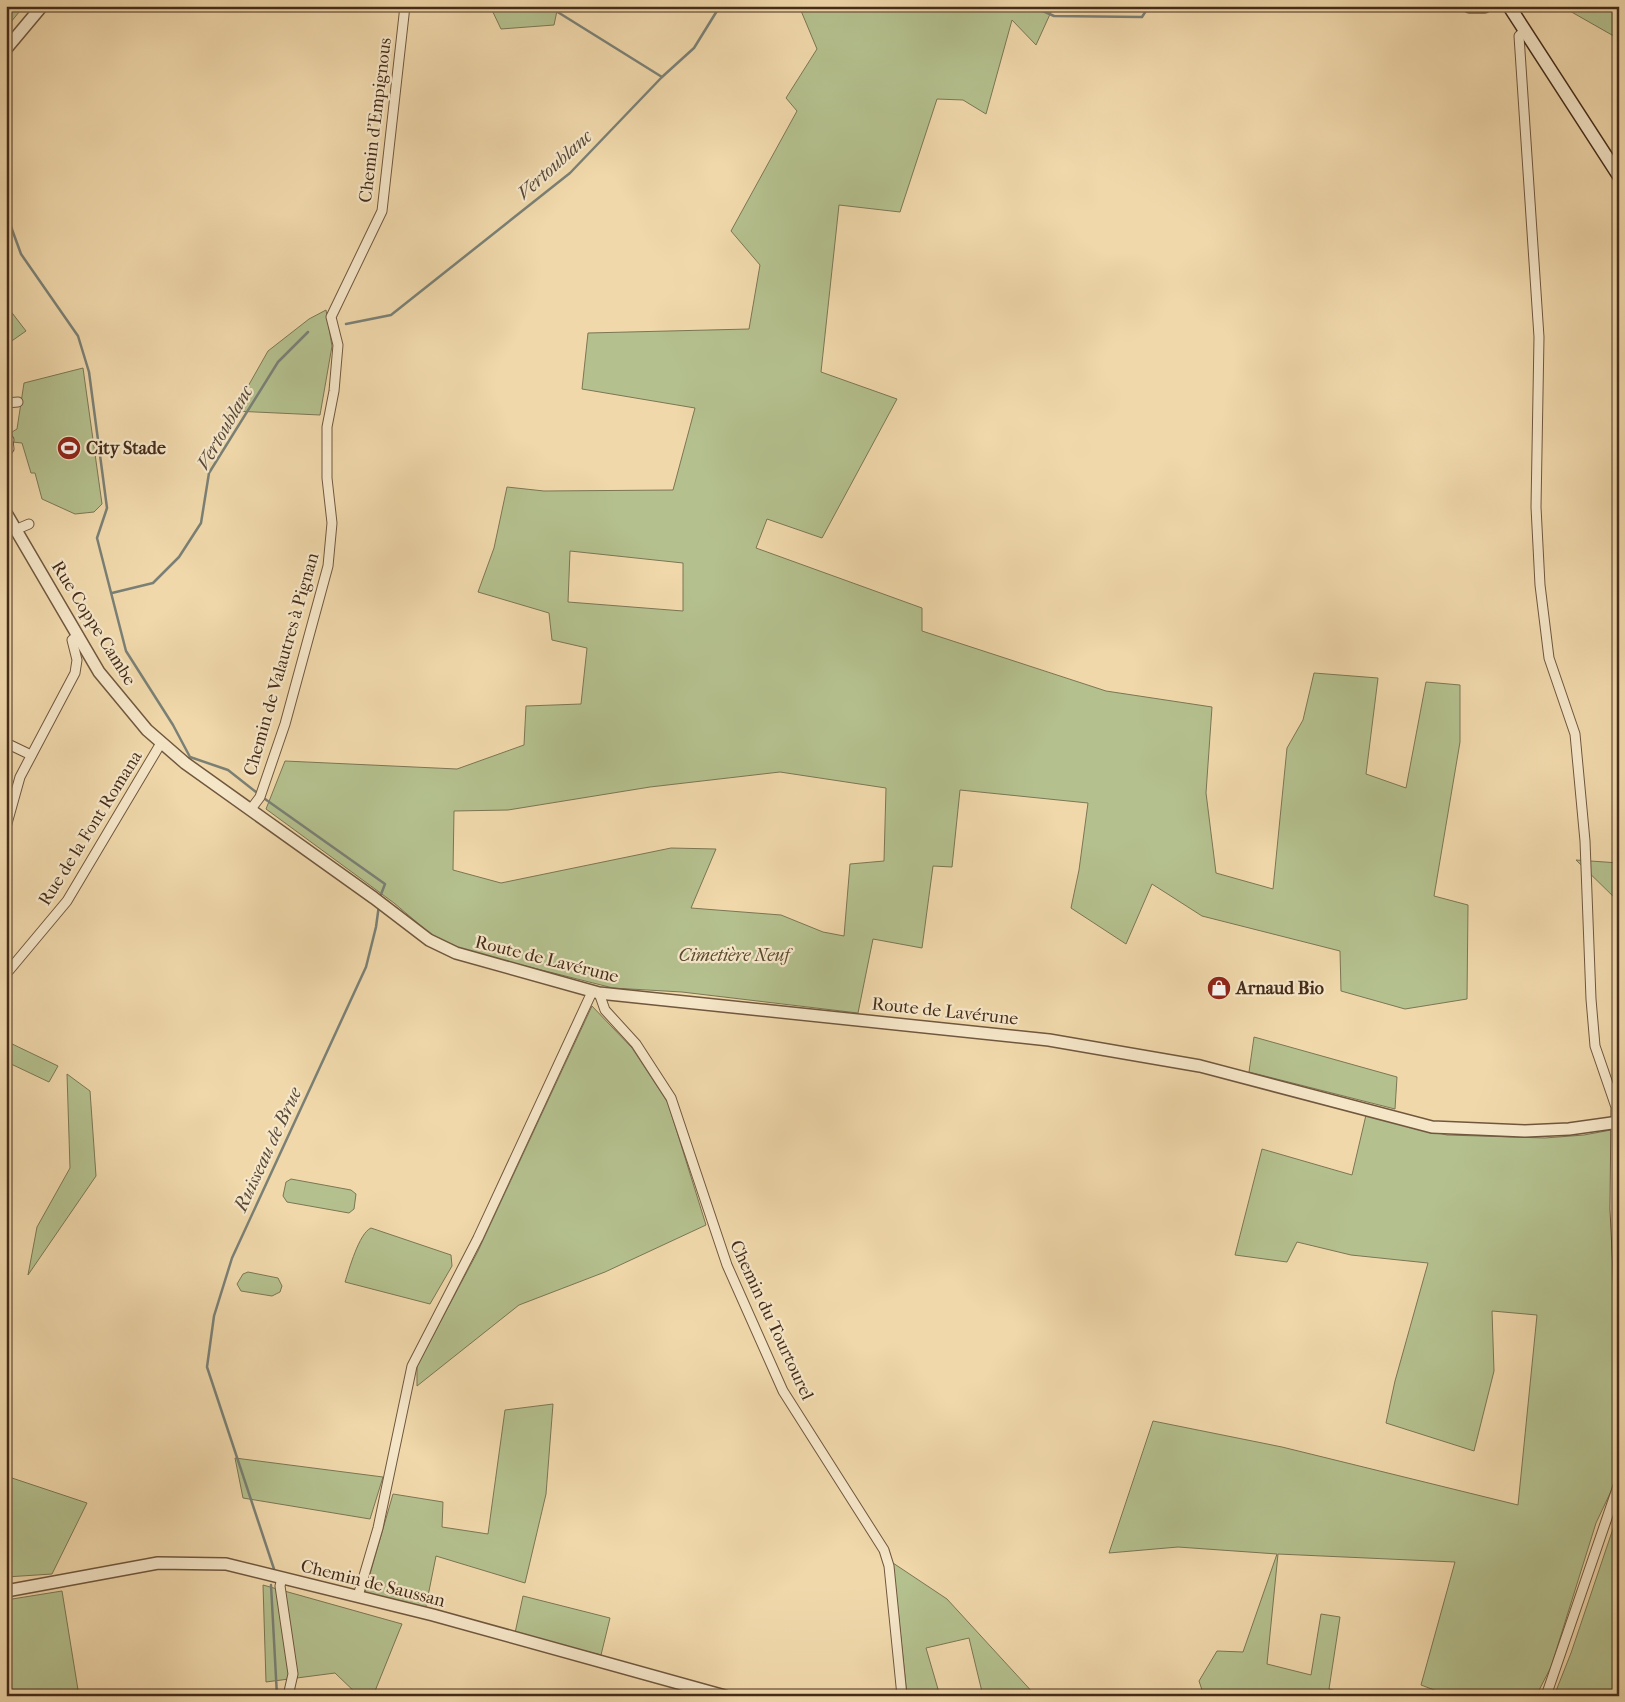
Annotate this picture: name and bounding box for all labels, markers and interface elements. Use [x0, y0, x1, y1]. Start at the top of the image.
street label: Chemin d'Empignous [355, 36, 396, 204]
water label: Vertoublanc [513, 125, 597, 204]
water label: Vertoublanc [192, 381, 258, 473]
sports icon: City Stade [56, 435, 82, 461]
place label: City Stade [86, 438, 166, 459]
street label: Chemin de Valautres à Pignan [240, 550, 324, 778]
street label: Rue Coppe Cambe [47, 557, 140, 689]
street label: Rue de la Font Romana [34, 746, 147, 910]
street label: Route de Lavérune [473, 931, 621, 988]
park label: Cimetière Neuf [678, 945, 793, 966]
shop icon: Arnaud Bio [1206, 975, 1232, 1001]
place label: Arnaud Bio [1235, 978, 1324, 999]
street label: Route de Lavérune [871, 993, 1019, 1030]
water label: Ruisseau de Brue [229, 1083, 307, 1217]
street label: Chemin du Tourtourel [725, 1237, 818, 1403]
street label: Chemin de Saussan [299, 1555, 448, 1612]

